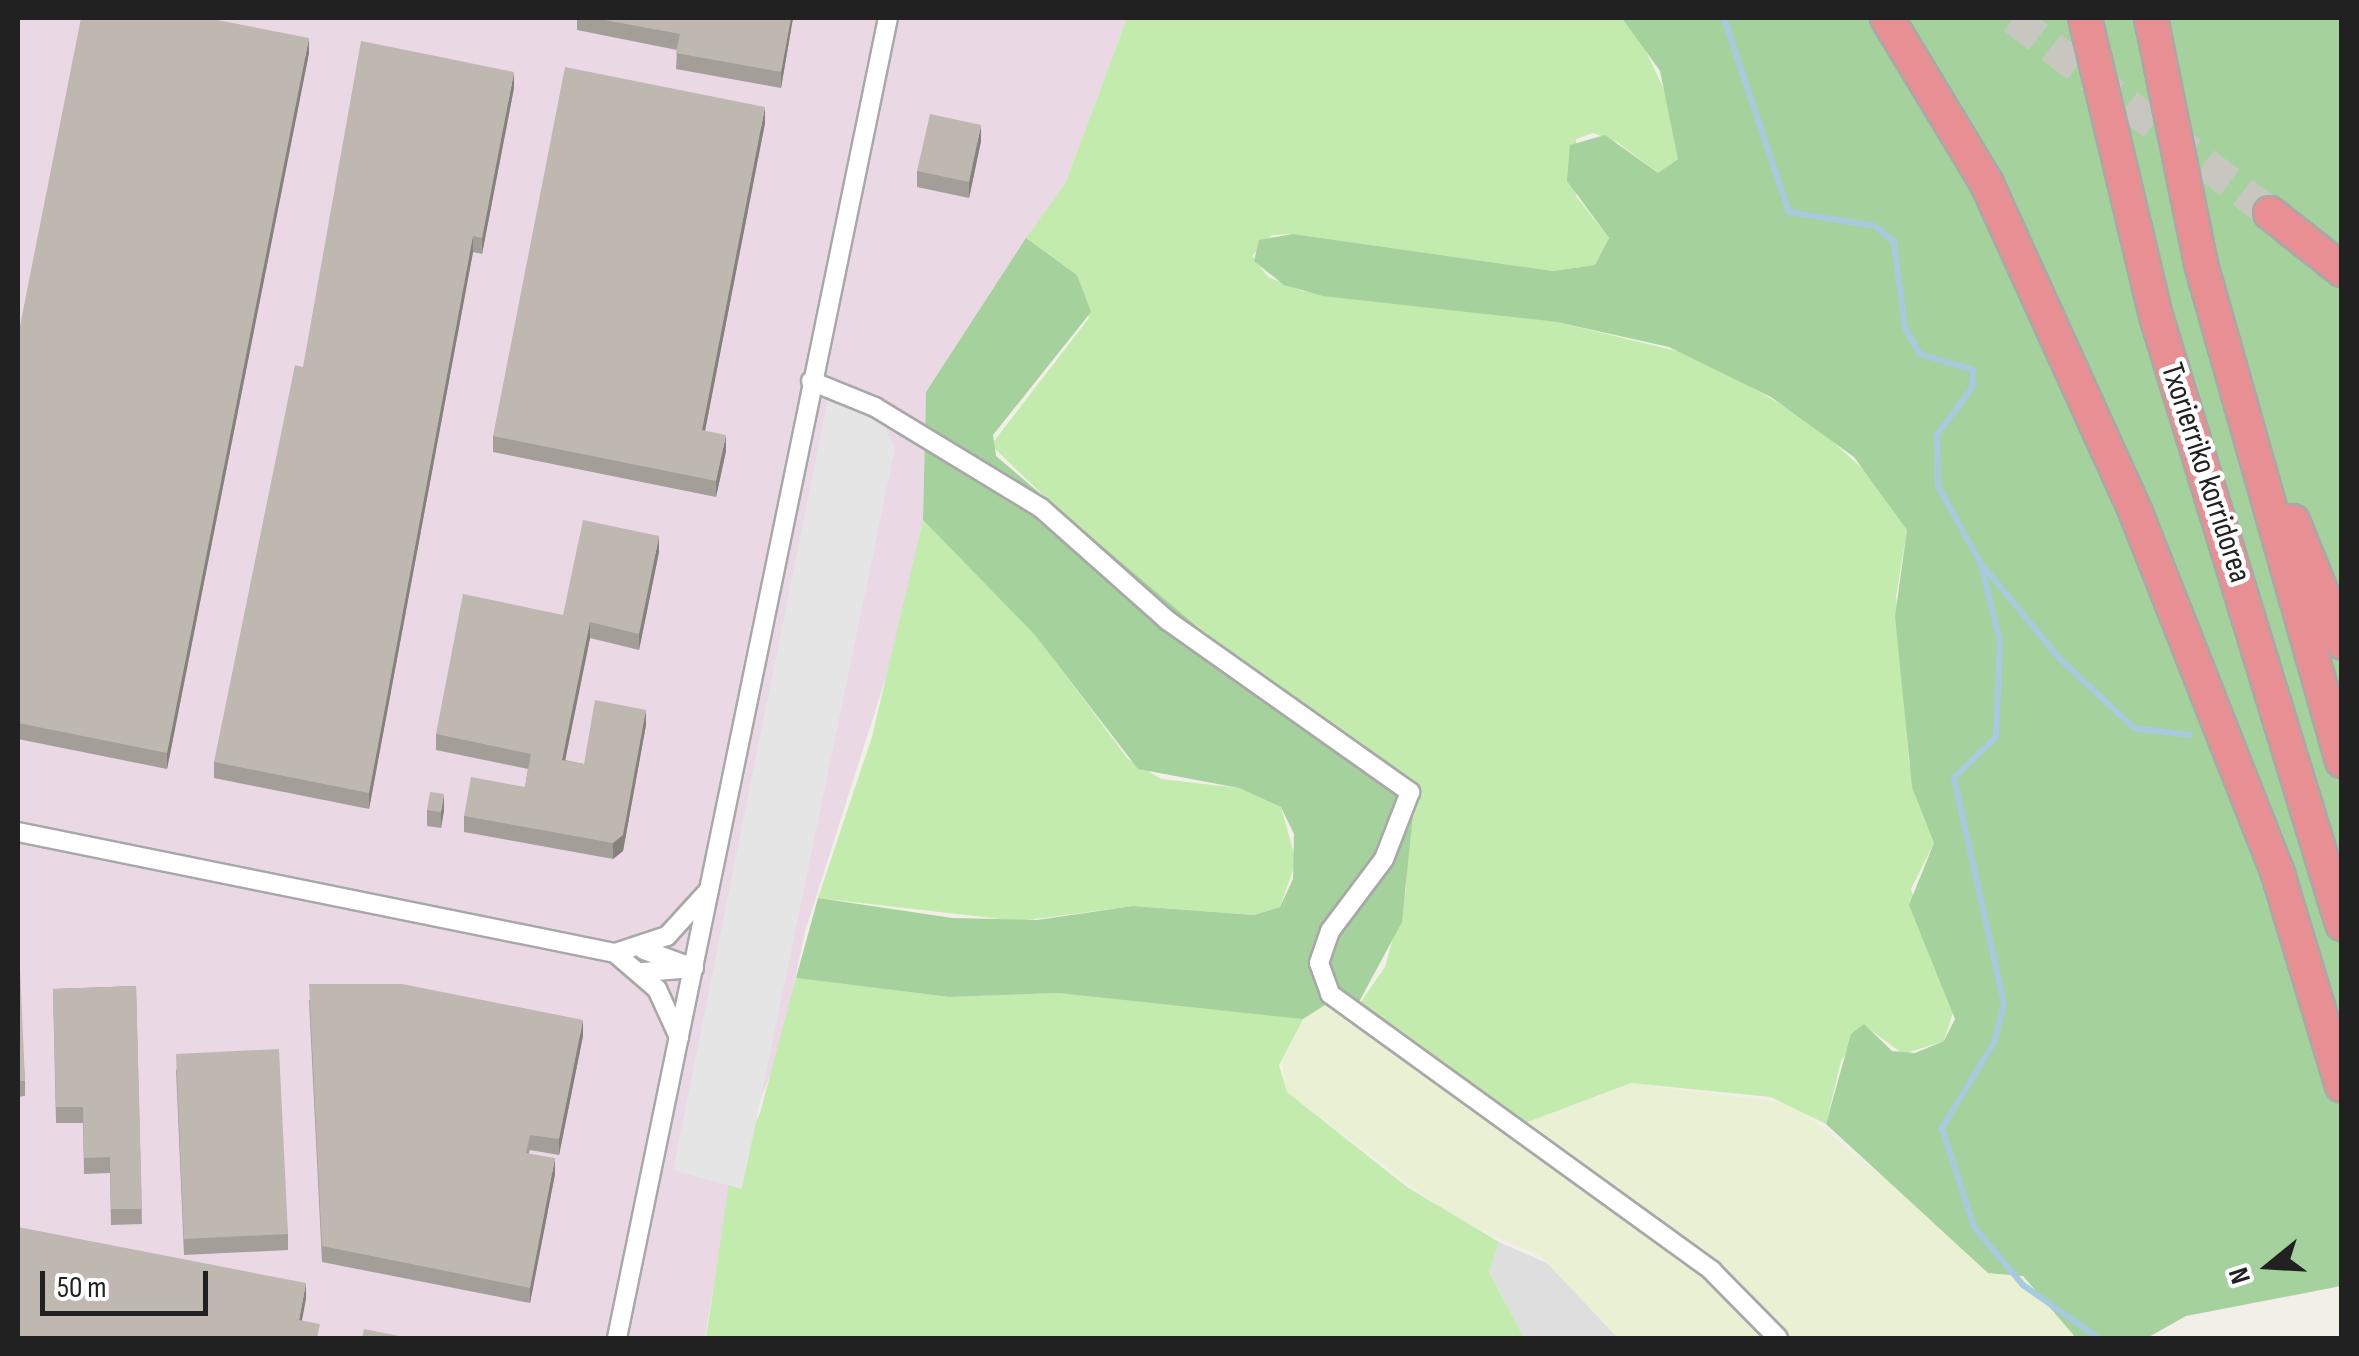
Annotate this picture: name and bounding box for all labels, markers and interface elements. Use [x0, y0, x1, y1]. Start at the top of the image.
street label: Txorierriko korridorea [2151, 358, 2259, 588]
north arrow [2219, 1216, 2319, 1316]
scale bar [45, 1251, 212, 1313]
text: N [2222, 1263, 2258, 1288]
text: 50 m [57, 1270, 106, 1306]

